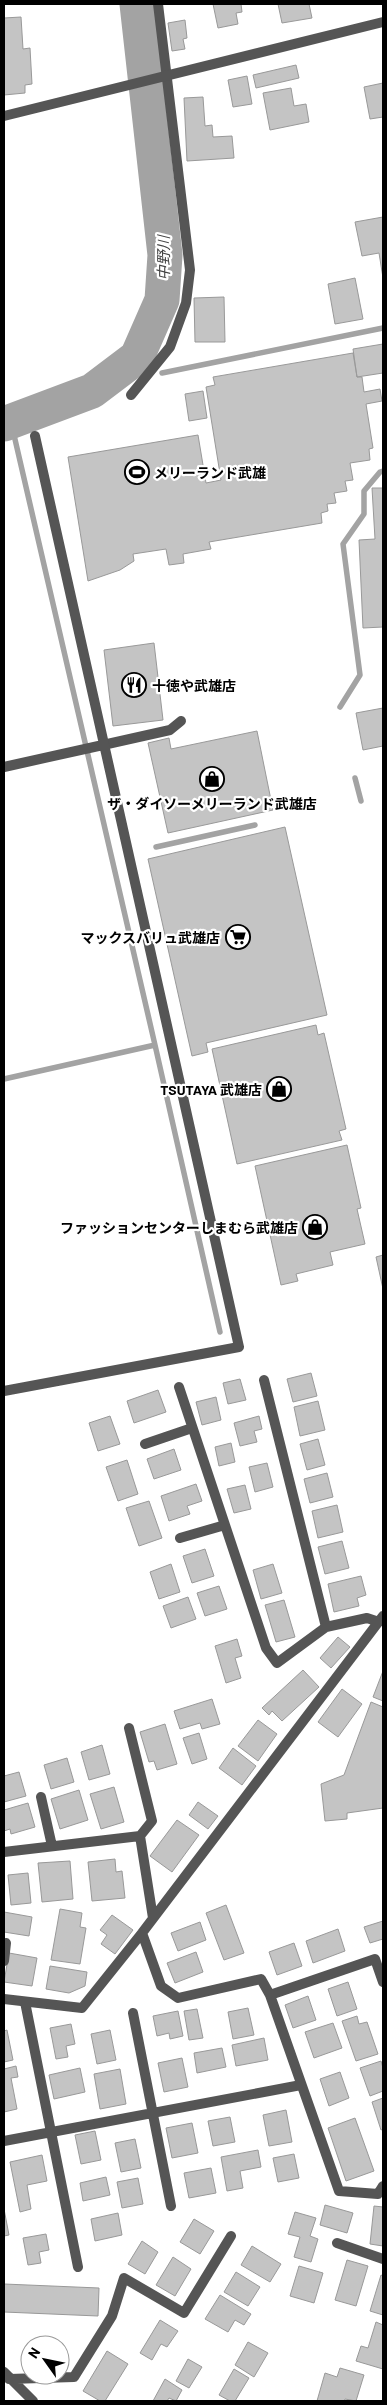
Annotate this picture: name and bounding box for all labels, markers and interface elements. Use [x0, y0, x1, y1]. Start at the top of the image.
water label: 中野川 [154, 234, 172, 281]
sports icon: メリーランド武雄 [124, 459, 150, 485]
place label: メリーランド武雄 [154, 464, 266, 481]
restaurant icon: 十徳や武雄店 [121, 672, 147, 698]
place label: 十徳や武雄店 [152, 677, 236, 694]
shop icon: ザ・ダイソーメリーランド武雄店 [199, 766, 225, 792]
place label: ザ・ダイソーメリーランド武雄店 [107, 795, 317, 812]
supermarket icon: マックスバリュ武雄店 [225, 924, 251, 950]
place label: マックスバリュ武雄店 [80, 929, 220, 946]
shop icon: TSUTAYA 武雄店 [266, 1076, 292, 1102]
place label: TSUTAYA 武雄店 [160, 1081, 262, 1098]
shop icon: ファッションセンターしまむら武雄店 [302, 1214, 328, 1240]
place label: ファッションセンターしまむら武雄店 [60, 1219, 298, 1236]
north arrow [20, 2335, 70, 2385]
text: N [24, 2344, 43, 2361]

